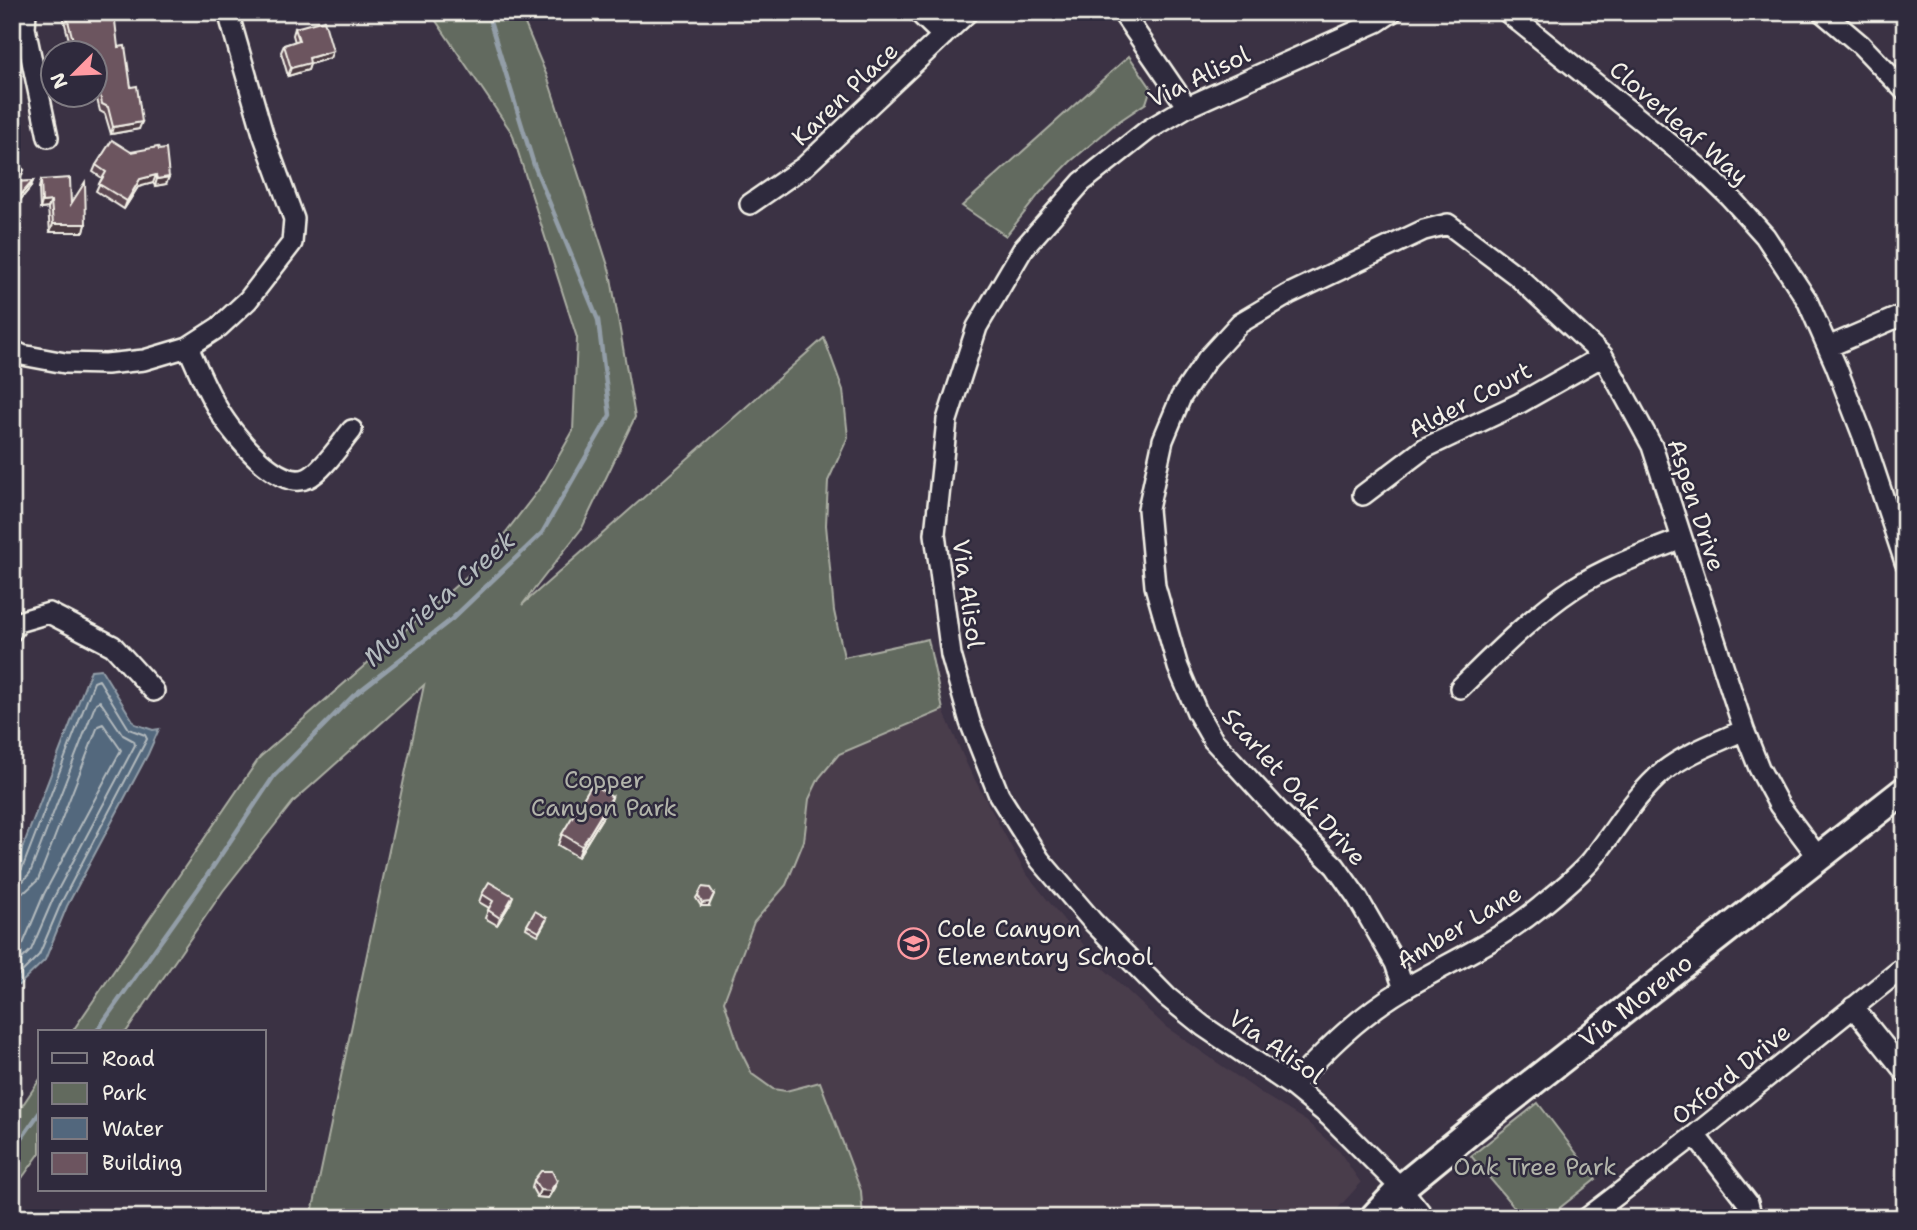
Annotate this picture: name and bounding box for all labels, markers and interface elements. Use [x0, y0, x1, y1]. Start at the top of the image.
street label: Karen Place [785, 35, 905, 153]
north arrow [38, 38, 108, 108]
street label: Via Alisol [1143, 38, 1256, 115]
street label: Cloverleaf Way [1603, 54, 1755, 192]
text: N [44, 69, 73, 93]
street label: Alder Court [1403, 354, 1537, 446]
street label: Aspen Drive [1660, 435, 1732, 575]
water label: Murrieta Creek [355, 522, 523, 674]
street label: Via Alisol [945, 537, 992, 651]
street label: Scarlet Oak Drive [1215, 701, 1373, 873]
park label: Copper Canyon Park [531, 764, 677, 824]
street label: Amber Lane [1390, 877, 1528, 977]
place label: Cole Canyon Elementary School [937, 913, 1154, 973]
school or university icon: Cole Canyon Elementary School [897, 926, 931, 960]
street label: Via Moreno [1573, 947, 1699, 1055]
street label: Via Alisol [1222, 1002, 1331, 1092]
street label: Oxford Drive [1665, 1016, 1797, 1132]
legend [38, 1030, 266, 1192]
text: Road [102, 1045, 155, 1073]
text: Park [102, 1079, 147, 1107]
text: Water [102, 1115, 164, 1143]
text: Building [102, 1149, 182, 1177]
park label: Oak Tree Park [1453, 1151, 1617, 1183]

